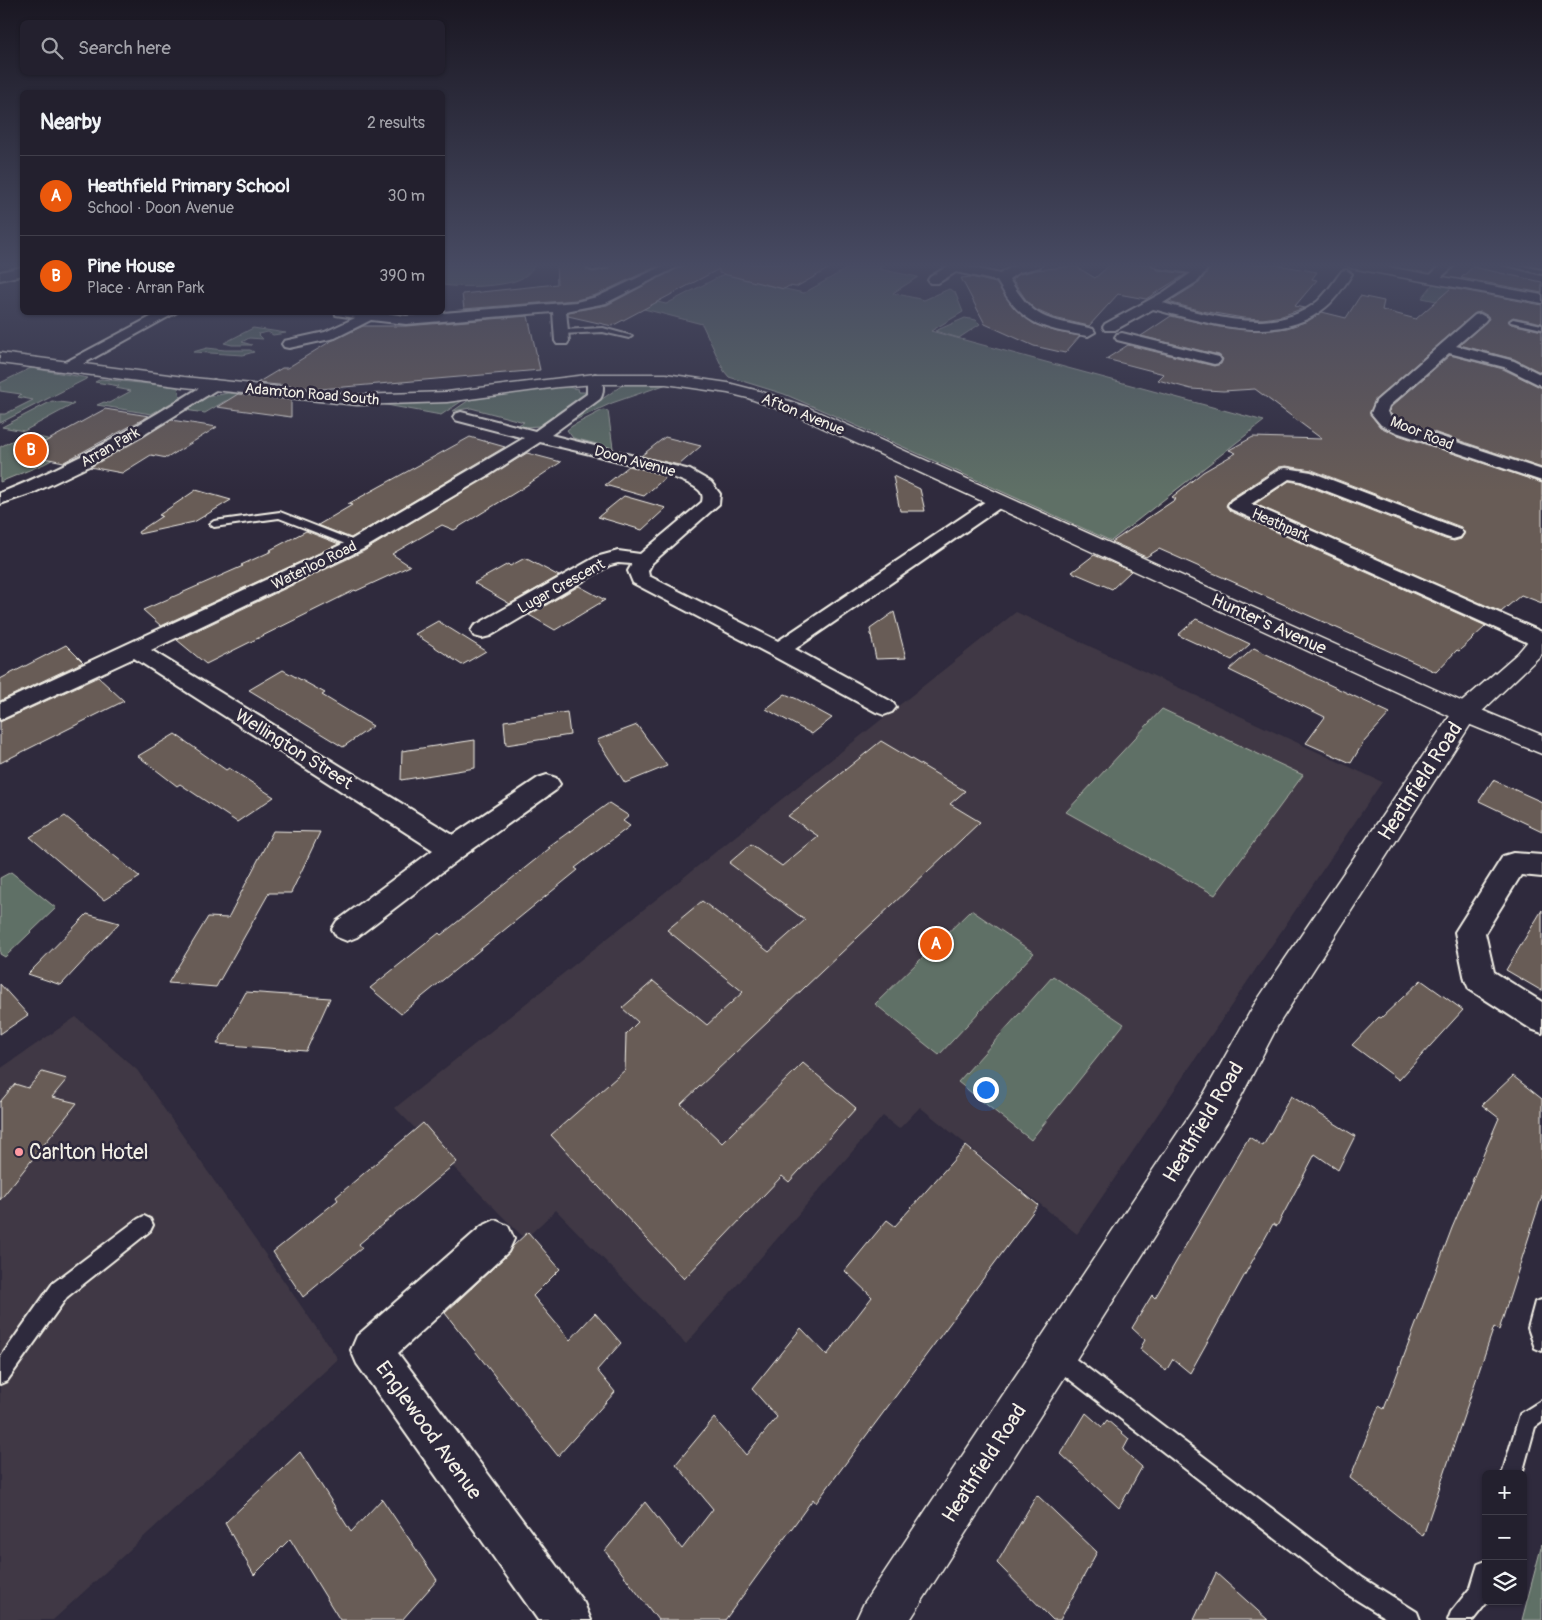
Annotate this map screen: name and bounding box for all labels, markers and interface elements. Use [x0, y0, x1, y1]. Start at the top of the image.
search box [20, 20, 445, 75]
icon: search [38, 34, 66, 62]
text: Search here [78, 36, 171, 60]
text: Nearby [40, 109, 101, 136]
text: 2 results [367, 113, 425, 133]
text: Heathfield Primary School [87, 174, 290, 198]
text: A [51, 186, 61, 206]
text: 30 m [387, 186, 425, 206]
text: School · Doon Avenue [87, 198, 234, 218]
text: Pine House [87, 254, 175, 278]
text: B [51, 266, 61, 286]
text: 390 m [379, 266, 425, 286]
text: Place · Arran Park [87, 278, 205, 298]
street label: Adamton Road South [244, 379, 380, 410]
street label: Afton Avenue [759, 389, 848, 440]
street label: Moor Road [1387, 412, 1456, 455]
street label: Arran Park [77, 423, 144, 472]
pin: B [15, 431, 47, 469]
street label: Doon Avenue [592, 442, 678, 482]
street label: Heathpark [1249, 504, 1313, 547]
street label: Waterloo Road [269, 537, 360, 594]
street label: Lugar Crescent [514, 554, 609, 618]
street label: Hunter's Avenue [1208, 589, 1330, 660]
street label: Wellington Street [231, 704, 358, 795]
street label: Heathfield Road [1372, 717, 1469, 846]
pin: A [920, 925, 952, 963]
street label: Heathfield Road [1157, 1057, 1250, 1188]
your location [973, 1077, 999, 1103]
place label: Carlton Hotel [29, 1139, 149, 1166]
marker: Carlton Hotel [13, 1146, 25, 1158]
street label: Englewood Avenue [369, 1356, 488, 1505]
street label: Heathfield Road [936, 1399, 1033, 1528]
map controls [1482, 1470, 1527, 1605]
button: + [1482, 1470, 1527, 1515]
button: − [1482, 1515, 1527, 1560]
button: layers [1482, 1560, 1527, 1605]

